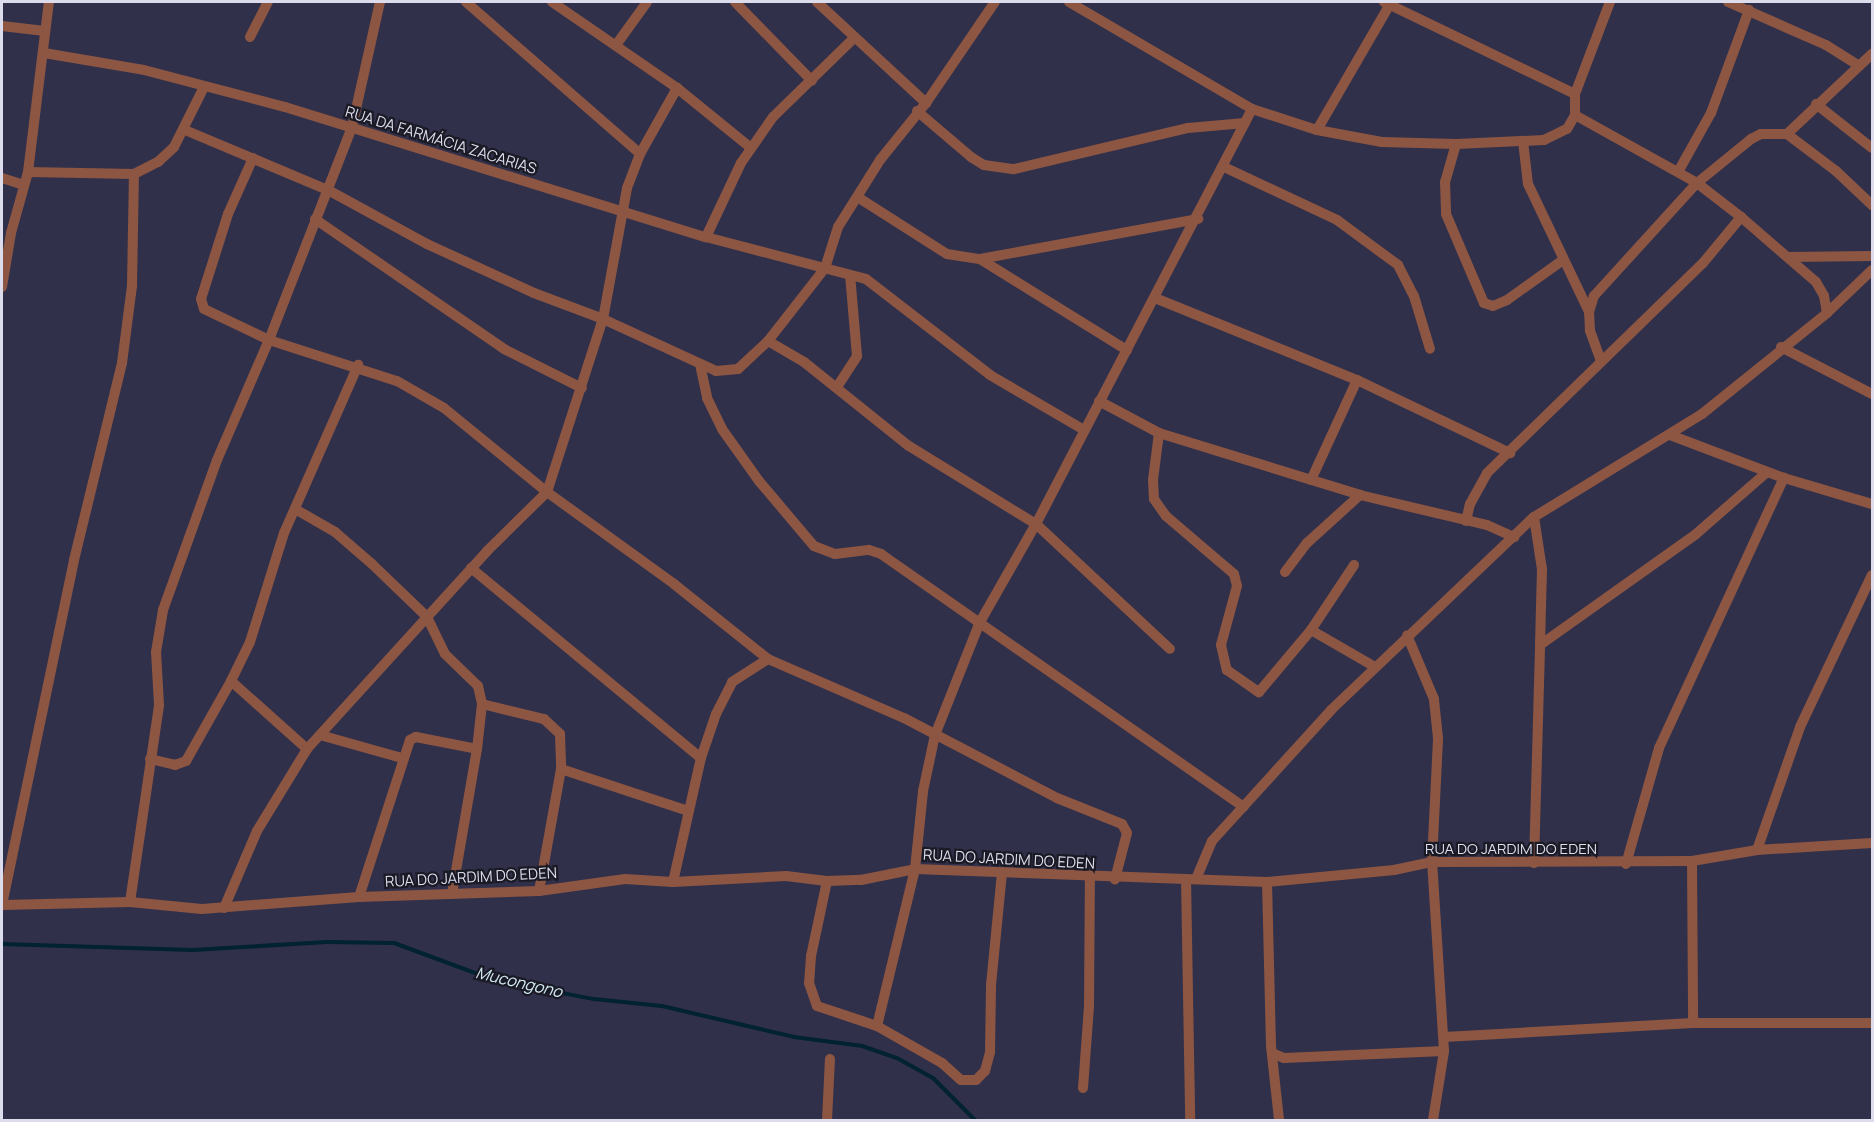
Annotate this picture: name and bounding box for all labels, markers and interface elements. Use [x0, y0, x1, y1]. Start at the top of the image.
street label: RUA DA FARMÁCIA ZACARIAS [343, 102, 539, 178]
street label: RUA DO JARDIM DO EDEN [1425, 840, 1597, 858]
street label: RUA DO JARDIM DO EDEN [923, 846, 1095, 872]
street label: RUA DO JARDIM DO EDEN [385, 864, 557, 890]
water label: Mucongono [474, 963, 564, 1001]

